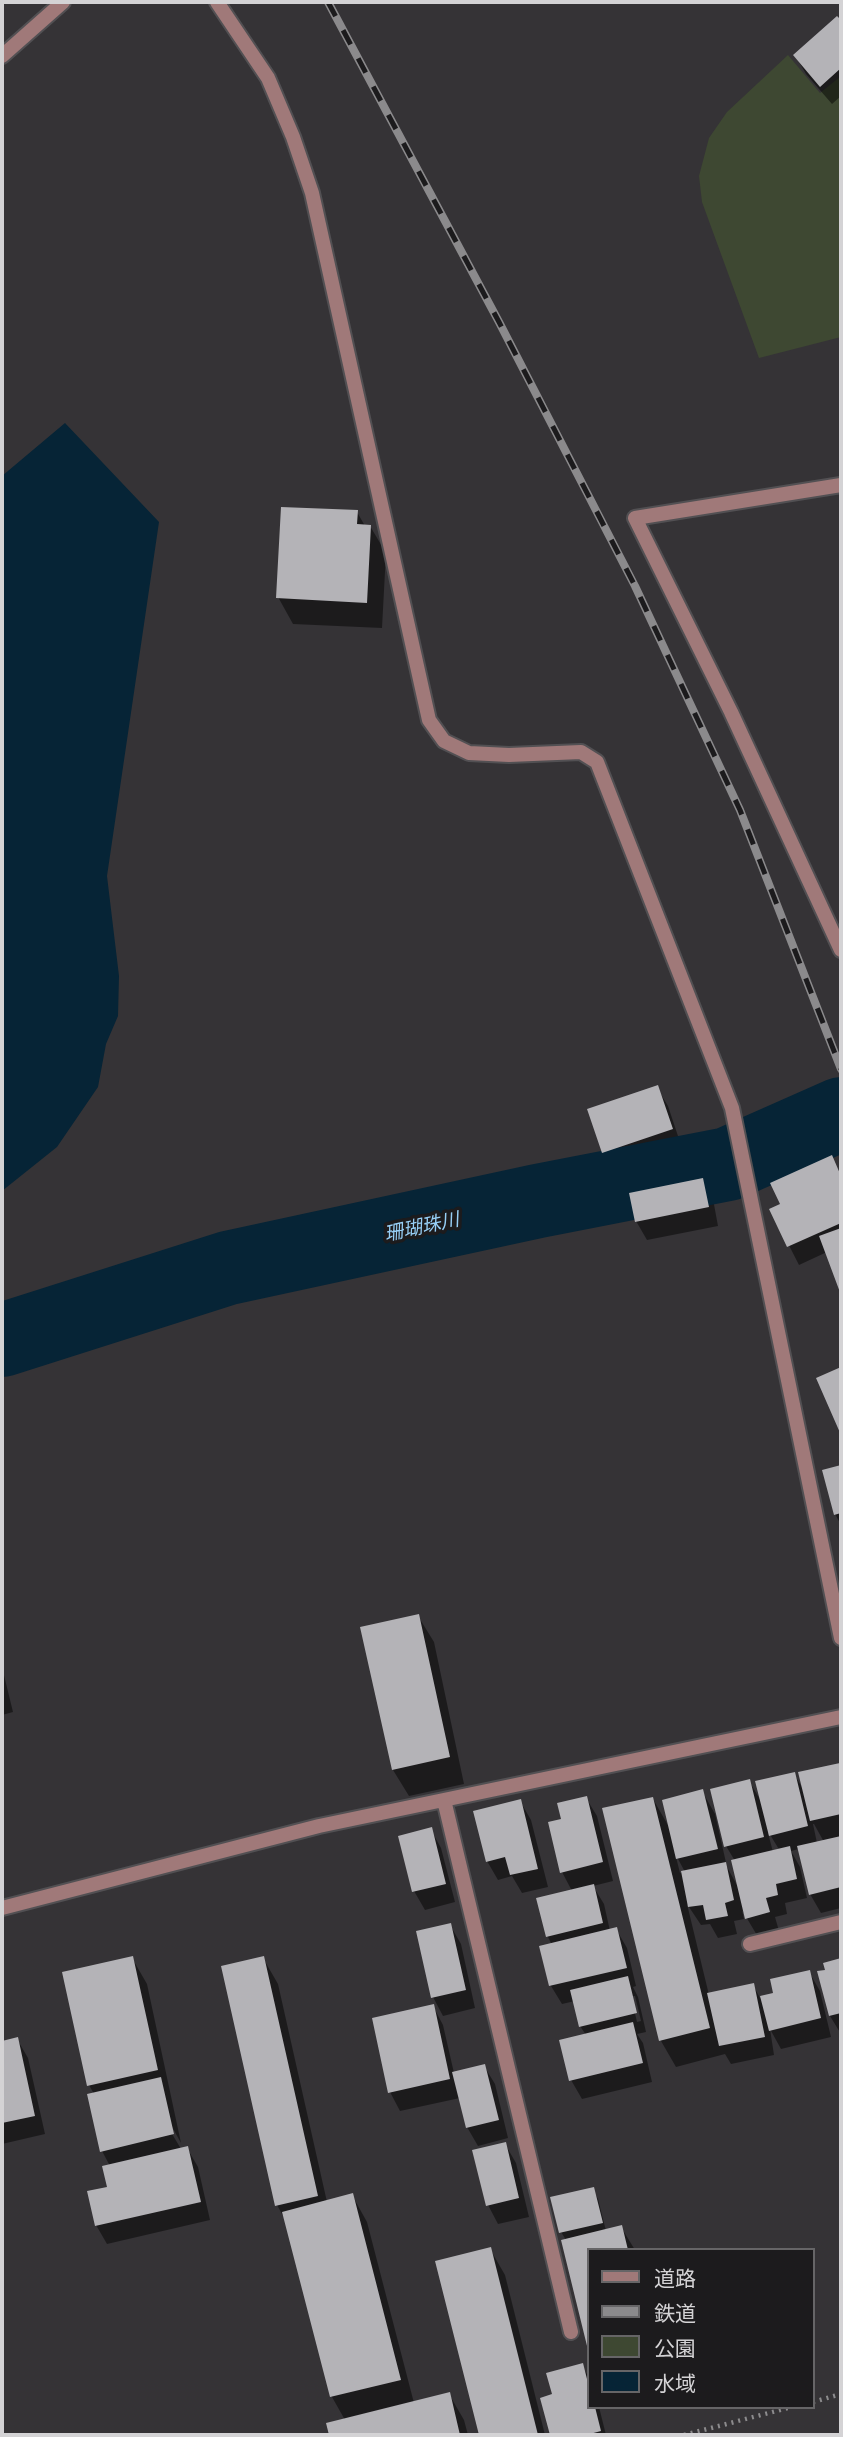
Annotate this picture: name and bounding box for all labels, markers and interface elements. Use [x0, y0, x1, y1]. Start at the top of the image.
water label: 珊瑚珠川 [382, 1209, 462, 1247]
legend [588, 2248, 815, 2409]
text: 道路 [654, 2267, 696, 2291]
text: 鉄道 [654, 2302, 696, 2326]
text: 公園 [654, 2337, 696, 2361]
text: 水域 [654, 2372, 696, 2396]

